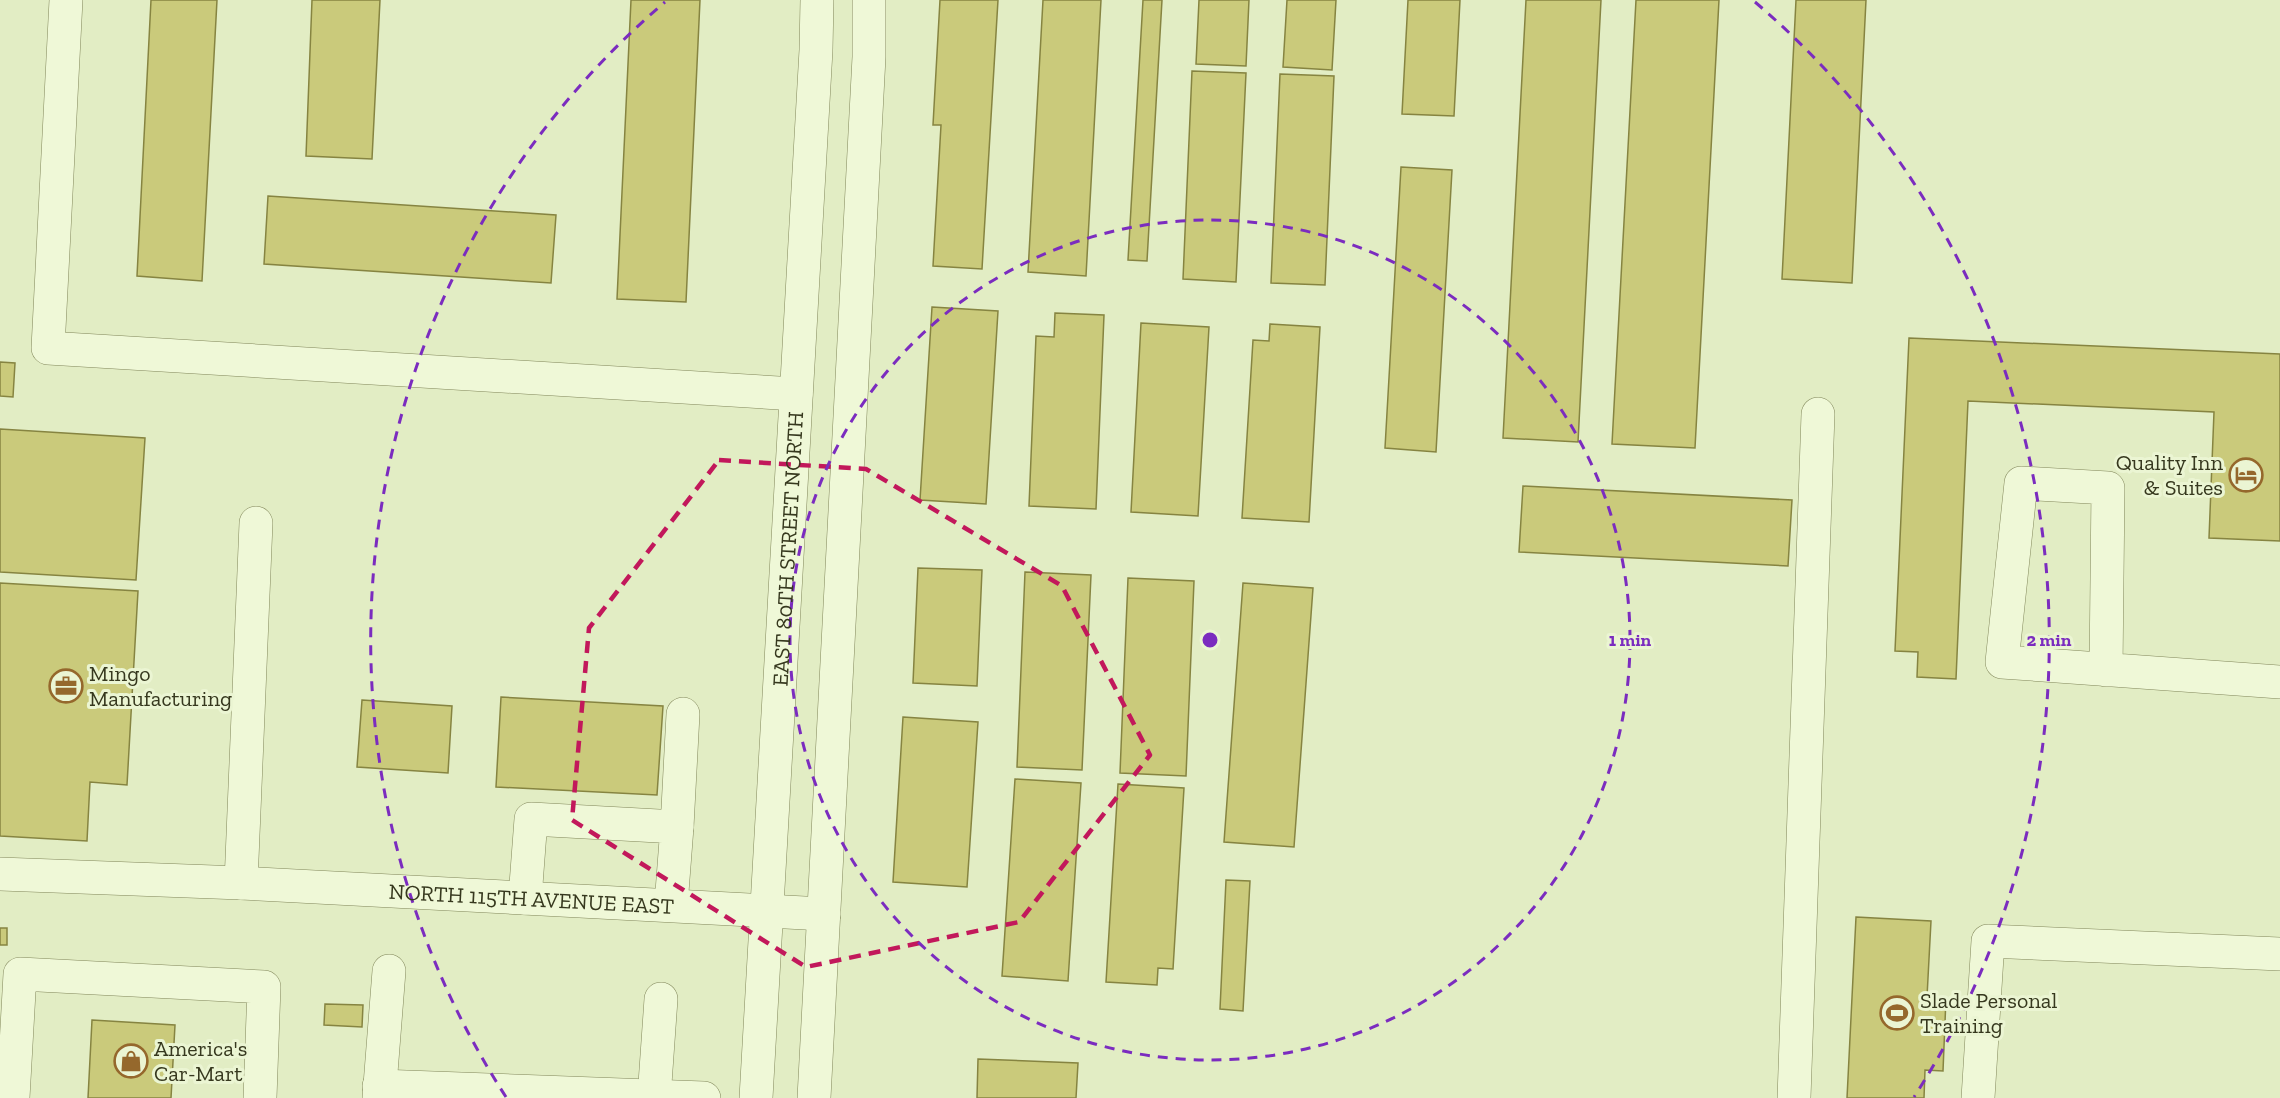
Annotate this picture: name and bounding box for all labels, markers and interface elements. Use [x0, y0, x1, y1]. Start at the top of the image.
street label: EAST 80TH STREET NORTH [767, 411, 809, 687]
place label: Quality Inn & Suites [2116, 449, 2223, 501]
hotel icon: Quality Inn & Suites [2228, 457, 2264, 493]
text: 1 min [1609, 629, 1652, 651]
text: 2 min [2027, 629, 2072, 651]
centre of rings [1200, 630, 1220, 650]
place label: Mingo Manufacturing [89, 660, 232, 712]
office icon: Mingo Manufacturing [48, 668, 84, 704]
street label: NORTH 115TH AVENUE EAST [388, 878, 675, 920]
place label: Slade Personal Training [1920, 987, 2057, 1039]
sports icon: Slade Personal Training [1879, 995, 1915, 1031]
place label: America's Car-Mart [154, 1035, 247, 1087]
shop icon: America's Car-Mart [113, 1043, 149, 1079]

